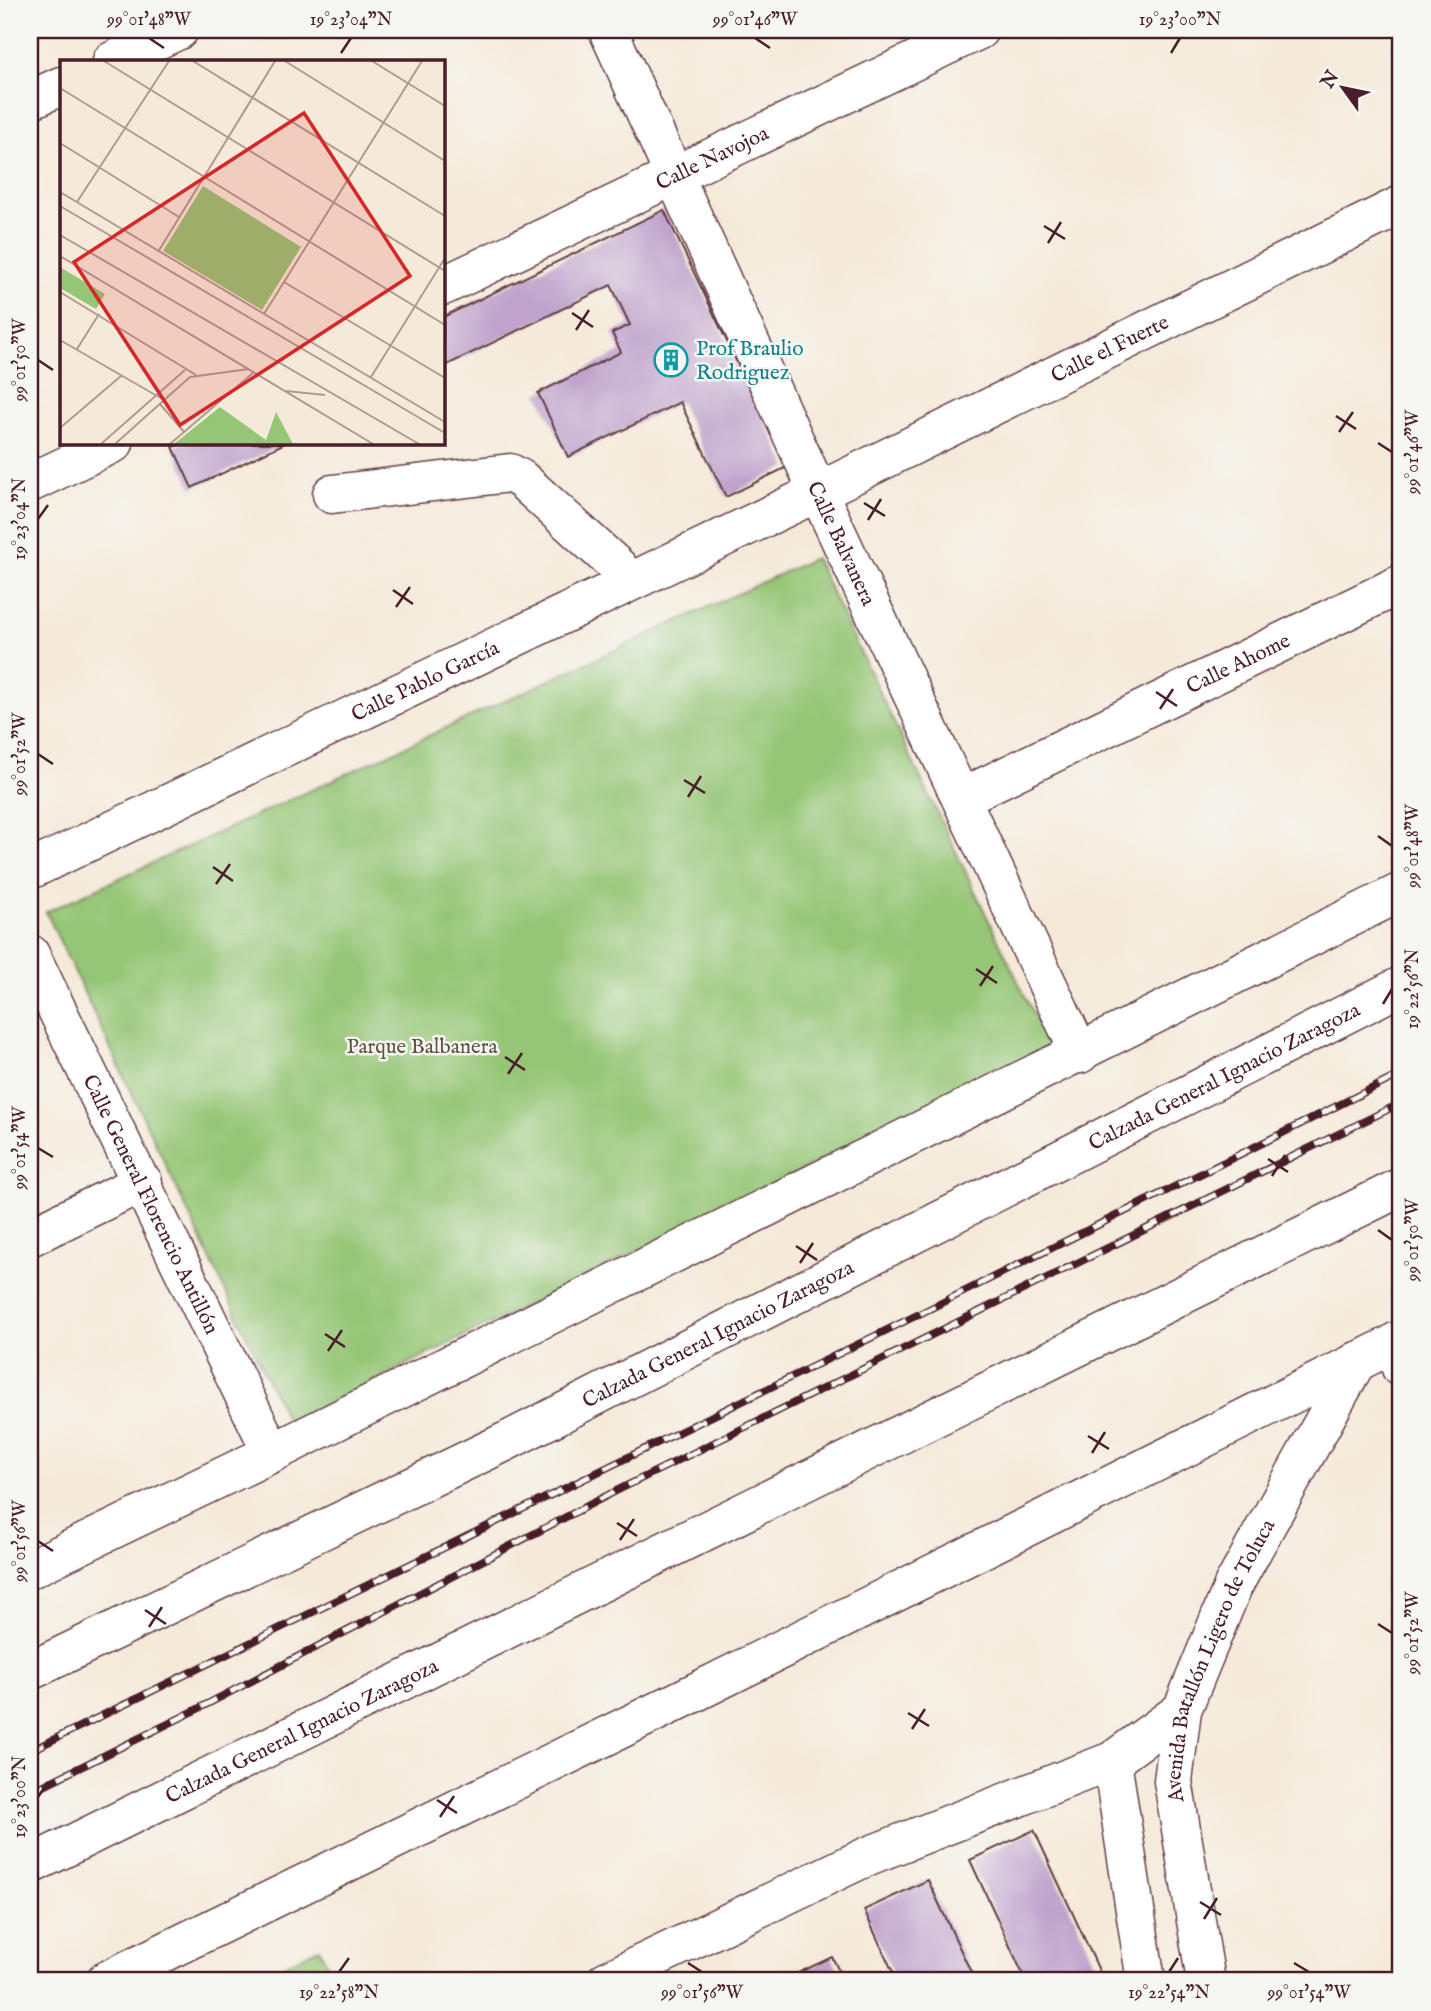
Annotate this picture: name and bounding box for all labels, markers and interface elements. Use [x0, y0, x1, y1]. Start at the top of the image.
text: 99°01'48"W [106, 9, 192, 32]
text: 19°23'04"N [310, 9, 393, 32]
text: 99°01'46"W [712, 9, 798, 32]
text: 19°23'00"N [1139, 9, 1222, 32]
north arrow [1308, 52, 1378, 122]
inset map [60, 60, 444, 444]
text: N [1315, 66, 1345, 94]
street label: Calle Navojoa [652, 120, 774, 197]
street label: Calle el Fuerte [1047, 309, 1174, 390]
text: 99°01'50"W [9, 318, 32, 403]
place label: Prof Braulio Rodriguez [696, 336, 803, 387]
building icon: Prof Braulio Rodriguez [652, 341, 690, 379]
text: 99°01'46"W [1402, 409, 1425, 495]
text: 19°23'04"N [9, 477, 32, 560]
street label: Calle Balvanera [800, 477, 881, 611]
street label: Calle Ahome [1182, 628, 1295, 701]
street label: Calle Pablo García [347, 635, 505, 729]
text: 99°01'52"W [9, 712, 32, 796]
text: 99°01'48"W [1402, 803, 1425, 889]
text: 19°22'56"N [1402, 948, 1425, 1029]
street label: Calzada General Ignacio Zaragoza [1084, 997, 1366, 1158]
park label: Parque Balbanera [347, 1034, 498, 1061]
street label: Calle General Florencio Antillón [76, 1071, 224, 1339]
text: 99°01'54"W [9, 1106, 32, 1191]
text: 99°01'50"W [1402, 1198, 1425, 1283]
street label: Calzada General Ignacio Zaragoza [578, 1254, 860, 1415]
text: 99°01'56"W [9, 1499, 32, 1583]
street label: Avenida Batallón Ligero de Toluca [1161, 1514, 1283, 1805]
text: 99°01'52"W [1402, 1591, 1425, 1675]
street label: Calzada General Ignacio Zaragoza [161, 1653, 444, 1811]
text: 19°23'00"N [9, 1755, 32, 1838]
text: 19°22'58"N [299, 1982, 380, 2005]
text: 99°01'56"W [660, 1982, 744, 2005]
text: 19°22'54"N [1128, 1982, 1210, 2005]
text: 99°01'54"W [1266, 1982, 1351, 2005]

